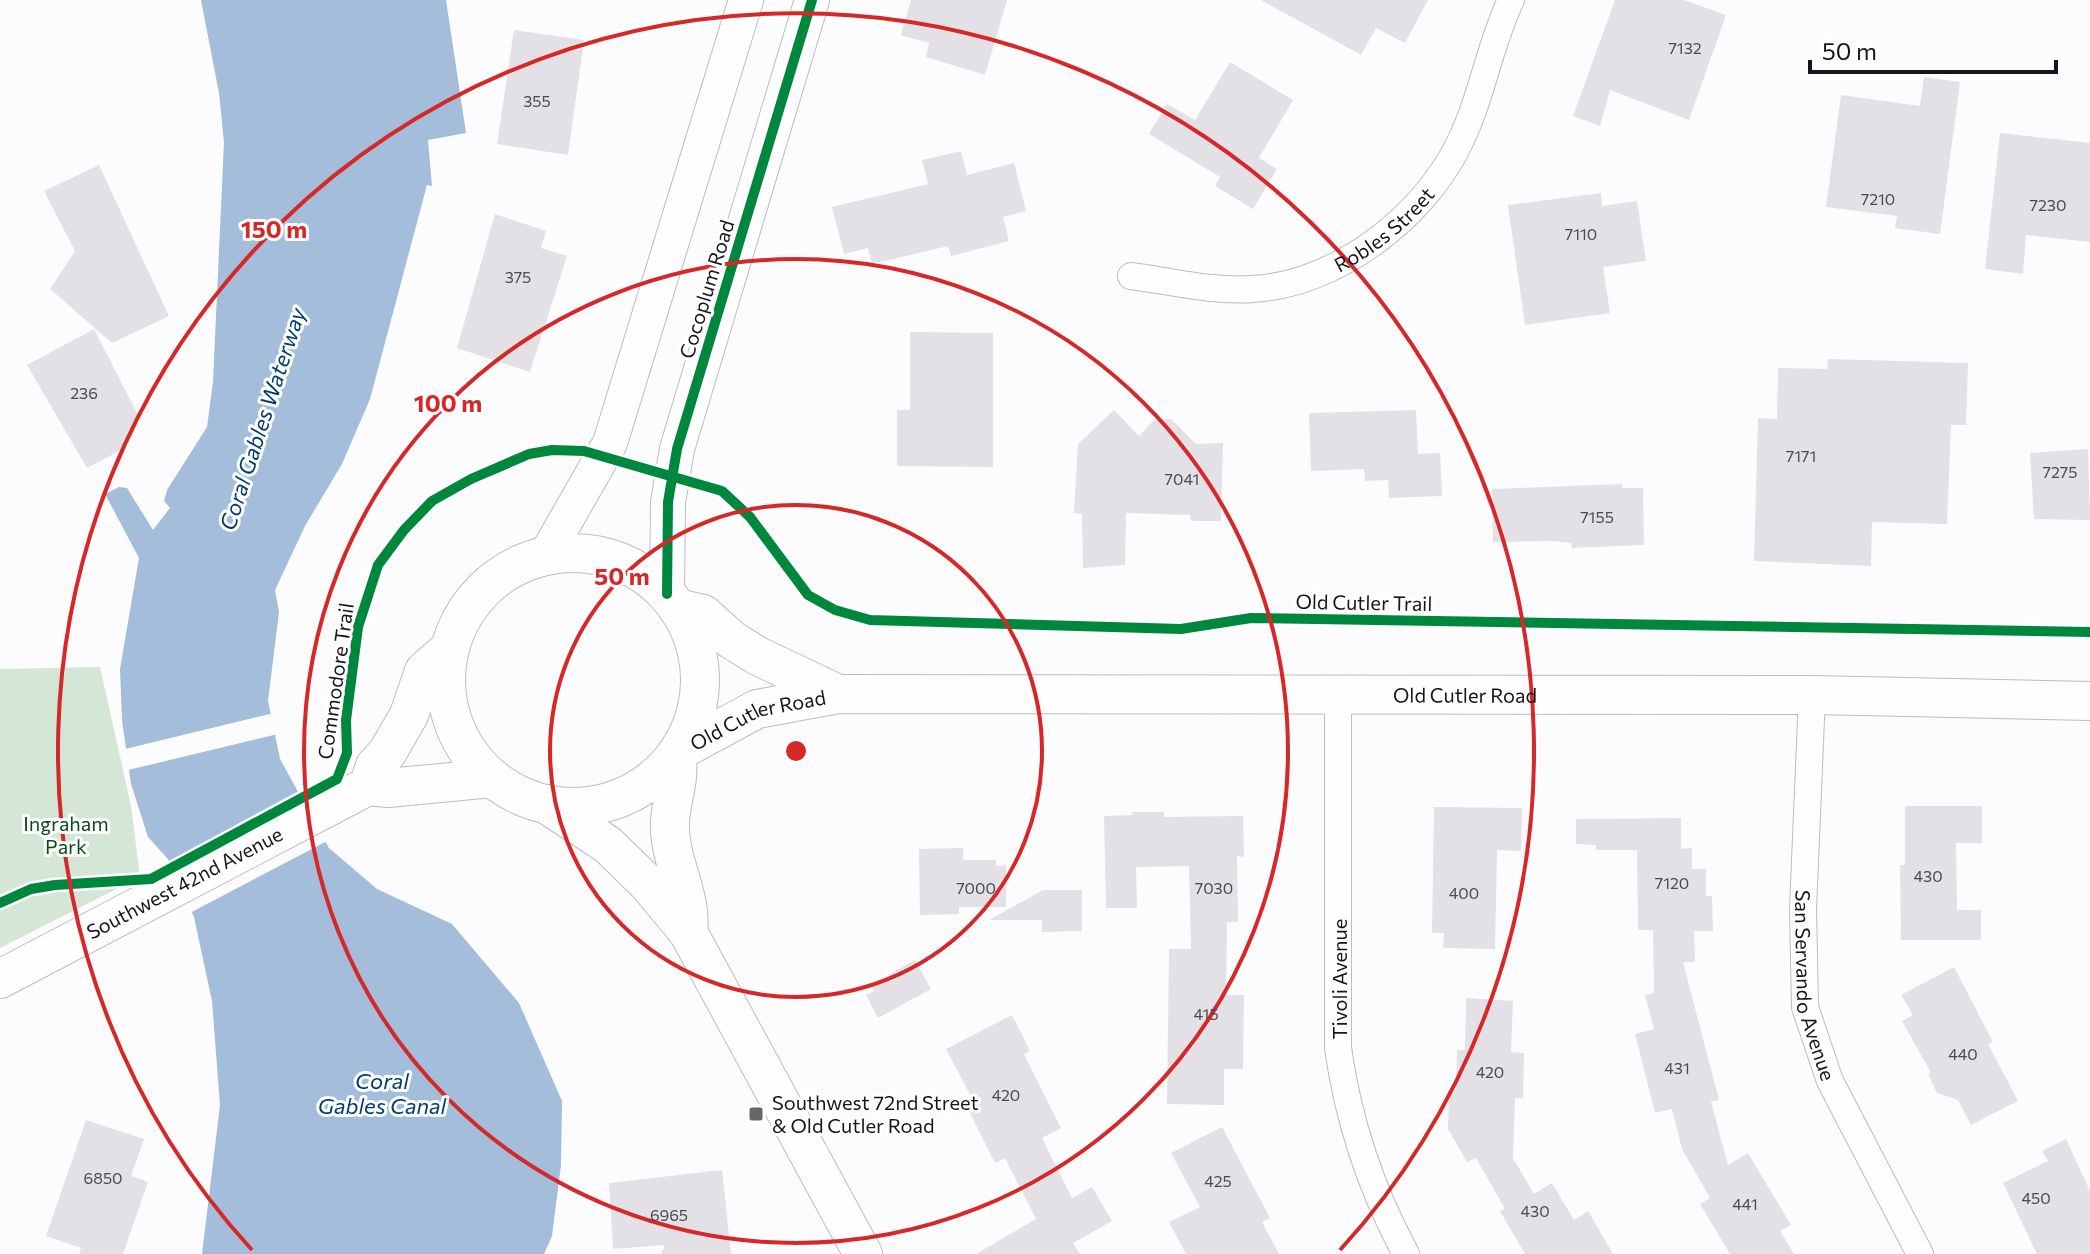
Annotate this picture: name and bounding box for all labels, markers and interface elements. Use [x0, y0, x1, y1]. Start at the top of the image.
scale bar [1810, 24, 2056, 74]
text: 50 m [1822, 36, 1877, 65]
house number: 7132 [1668, 38, 1702, 57]
house number: 355 [523, 91, 551, 110]
street label: Robles Street [1330, 182, 1439, 277]
house number: 7210 [1861, 189, 1895, 208]
house number: 7230 [2030, 195, 2066, 214]
text: 150 m [241, 214, 307, 243]
street label: Cocoplum Road [674, 217, 738, 361]
house number: 7110 [1565, 224, 1597, 243]
house number: 375 [505, 267, 531, 286]
water label: Coral Gables Waterway [213, 304, 311, 534]
house number: 236 [70, 383, 98, 402]
text: 100 m [414, 388, 482, 417]
house number: 7171 [1786, 446, 1816, 465]
house number: 7275 [2043, 462, 2077, 481]
house number: 7041 [1165, 469, 1199, 488]
house number: 7155 [1580, 507, 1614, 526]
text: 50 m [594, 561, 650, 590]
street label: Old Cutler Trail [1295, 589, 1433, 615]
street label: Commodore Trail [312, 601, 358, 761]
street label: Old Cutler Road [1393, 683, 1537, 707]
street label: Old Cutler Road [686, 685, 828, 755]
centre of rings [782, 737, 810, 765]
park label: Ingraham Park [23, 811, 109, 858]
street label: Southwest 42nd Avenue [82, 821, 286, 944]
house number: 430 [1913, 866, 1943, 885]
house number: 7120 [1655, 873, 1689, 892]
house number: 7000 [956, 878, 996, 897]
house number: 7030 [1195, 878, 1233, 897]
house number: 400 [1449, 883, 1479, 902]
street label: San Servando Avenue [1791, 889, 1841, 1084]
street label: Tivoli Avenue [1327, 919, 1351, 1039]
house number: 415 [1193, 1004, 1219, 1023]
house number: 440 [1948, 1044, 1978, 1063]
house number: 431 [1664, 1058, 1690, 1077]
house number: 420 [1476, 1062, 1504, 1081]
water label: Coral Gables Canal [318, 1067, 447, 1119]
house number: 420 [992, 1085, 1020, 1104]
place label: Southwest 72nd Street & Old Cutler Road [772, 1090, 979, 1137]
marker: Southwest 72nd Street & Old Cutler Road [747, 1105, 765, 1123]
house number: 6850 [83, 1168, 123, 1187]
house number: 425 [1204, 1171, 1232, 1190]
house number: 450 [2021, 1188, 2051, 1207]
house number: 441 [1732, 1194, 1758, 1213]
house number: 430 [1520, 1201, 1550, 1220]
house number: 6965 [650, 1205, 688, 1224]

